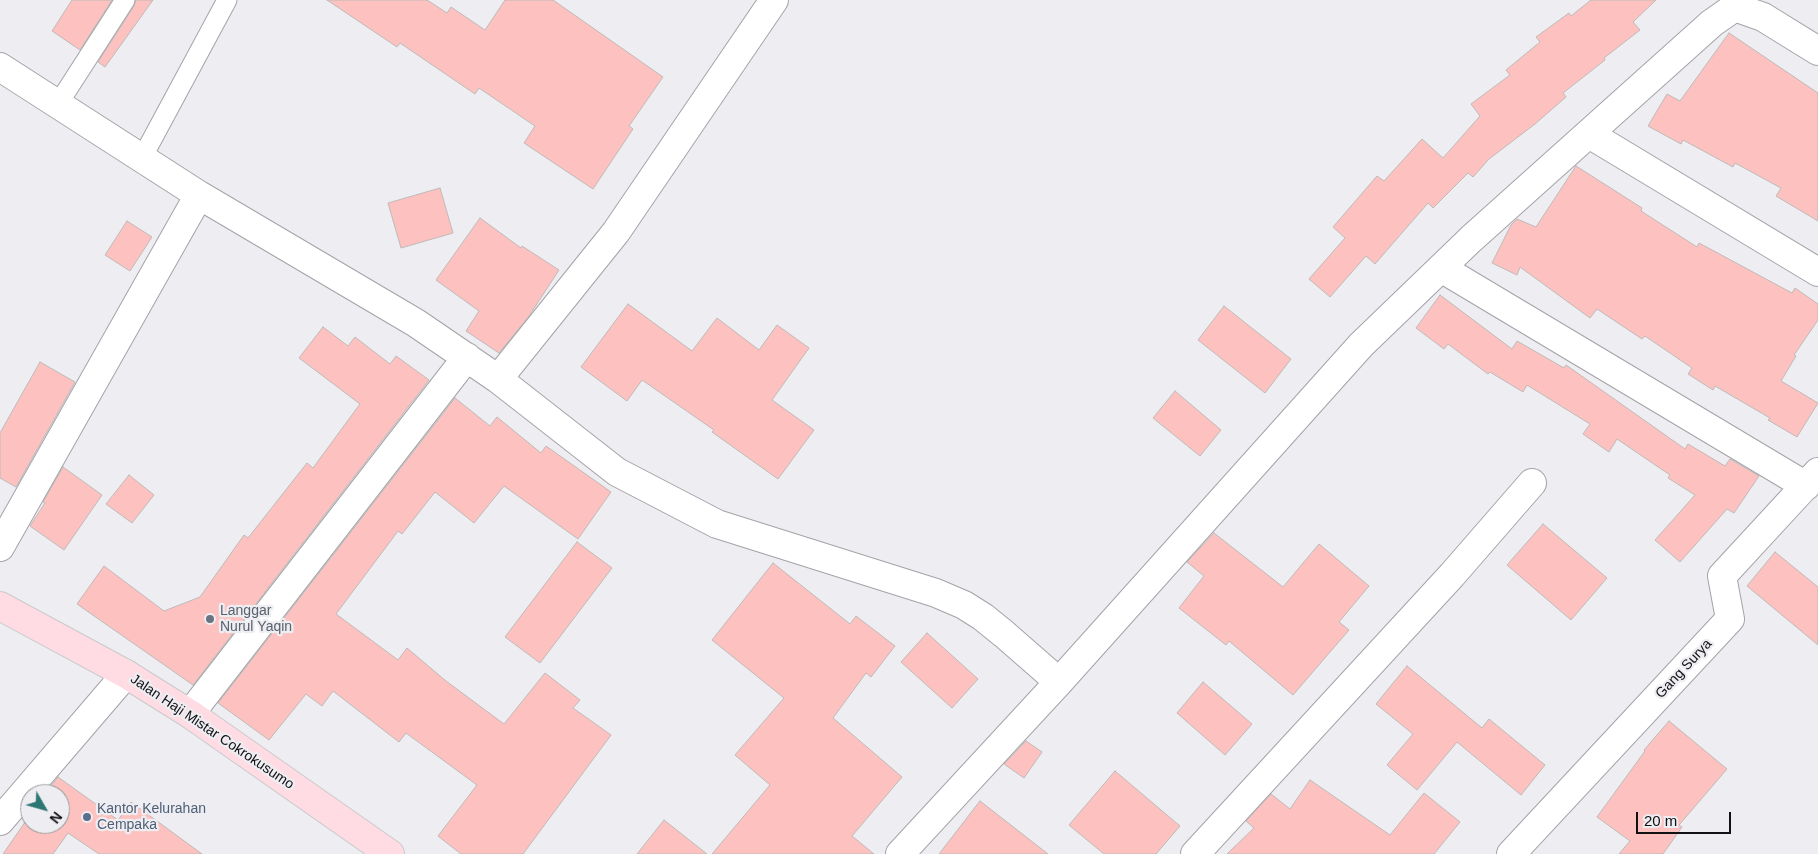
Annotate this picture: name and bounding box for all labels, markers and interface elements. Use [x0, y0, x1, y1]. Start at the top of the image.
place label: Langgar Nurul Yaqin [220, 603, 292, 636]
marker: Langgar Nurul Yaqin [204, 613, 216, 625]
street label: Gang Surya [1652, 636, 1716, 702]
street label: Jalan Haji Mistar Cokrokusumo [127, 671, 297, 793]
north arrow [20, 784, 70, 834]
place label: Kantor Kelurahan Cempaka [97, 801, 206, 834]
scale bar [1638, 802, 1733, 834]
text: N [47, 809, 65, 827]
marker: Kantor Kelurahan Cempaka [81, 811, 93, 823]
text: 20 m [1644, 812, 1677, 829]

